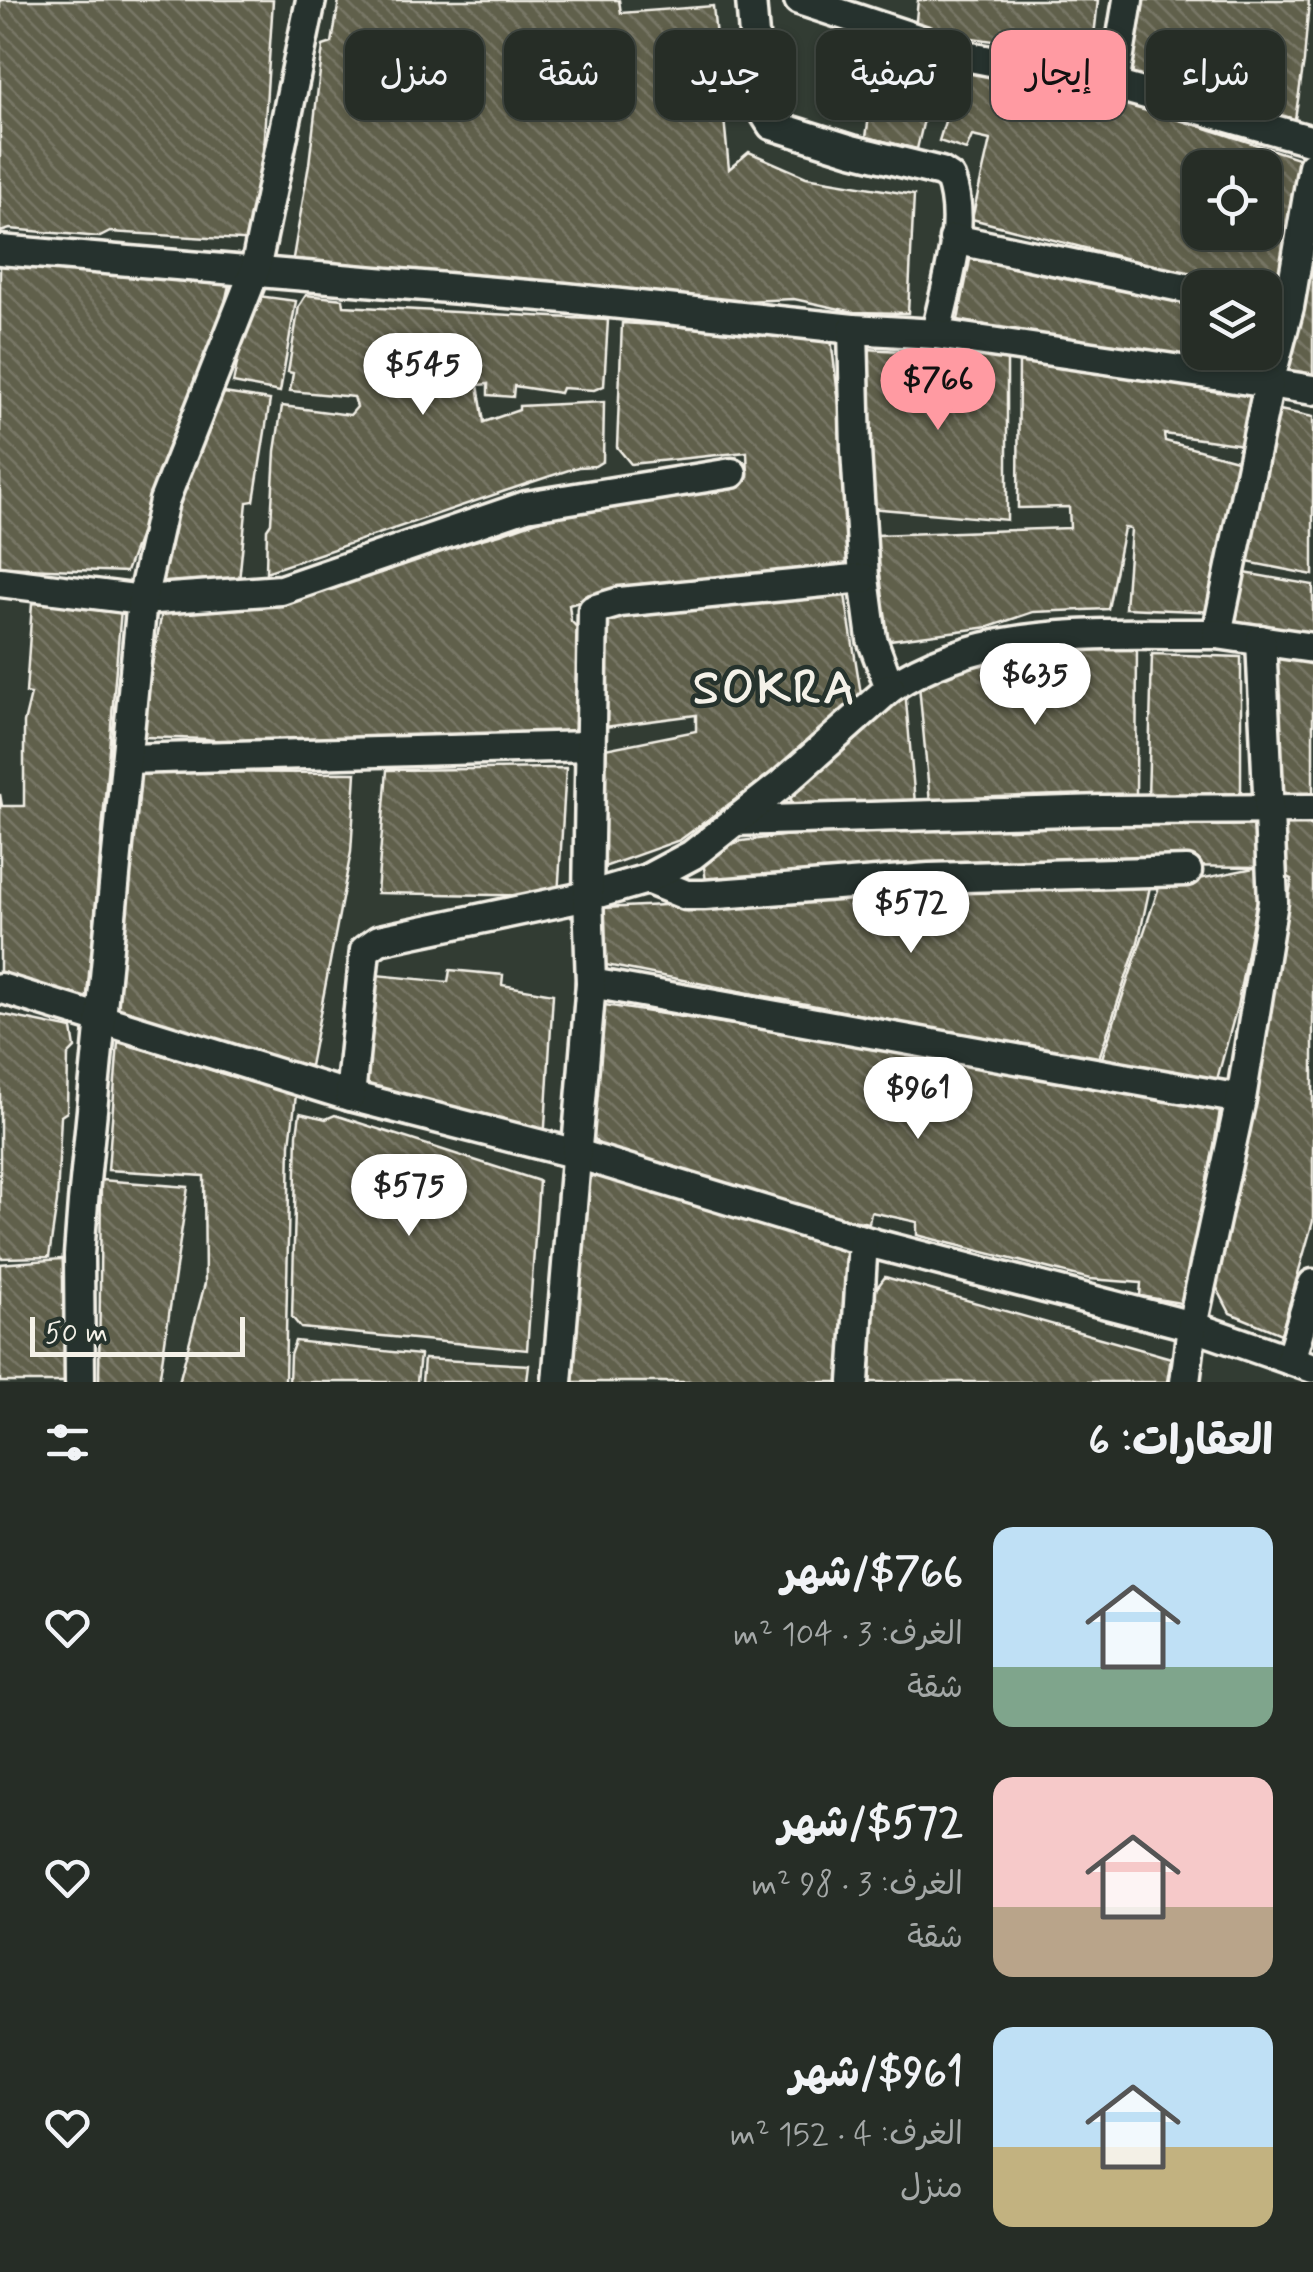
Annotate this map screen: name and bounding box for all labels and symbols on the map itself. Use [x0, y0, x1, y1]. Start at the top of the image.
pin: $545 [364, 333, 482, 418]
pin: $766 [879, 348, 997, 433]
pin: $635 [976, 643, 1094, 728]
district label: SOKRA [693, 658, 857, 721]
pin: $572 [852, 871, 970, 956]
pin: $961 [859, 1057, 977, 1142]
pin: $575 [350, 1154, 468, 1239]
scale bar [30, 1312, 245, 1356]

